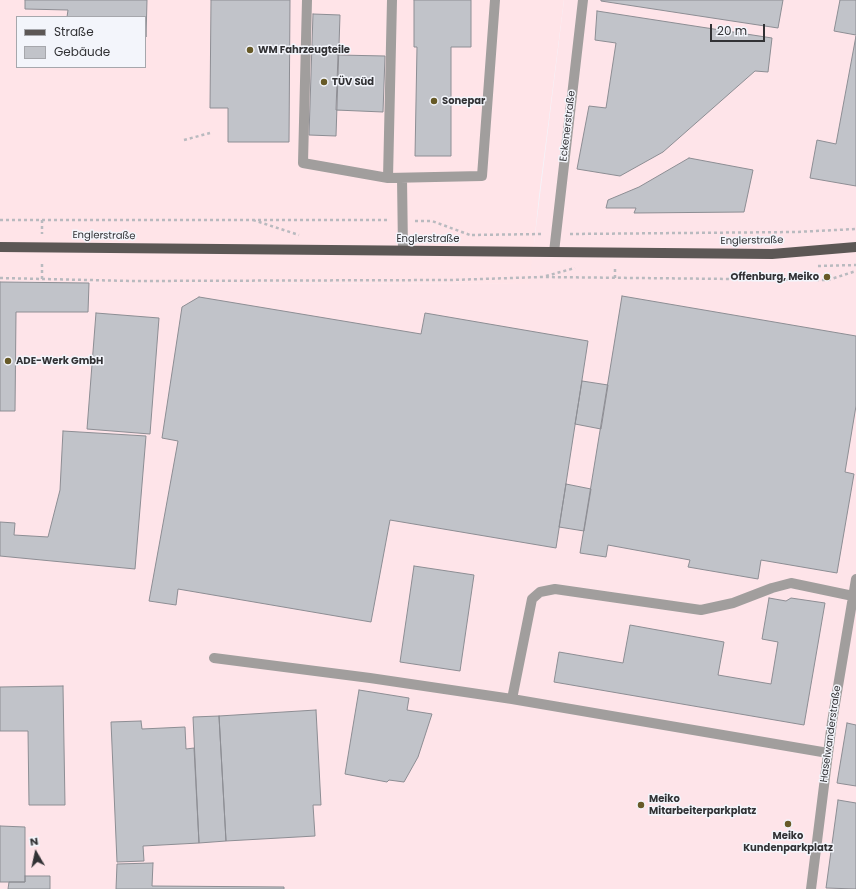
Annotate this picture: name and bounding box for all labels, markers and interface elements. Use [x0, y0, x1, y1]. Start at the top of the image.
legend [16, 16, 146, 68]
scale bar [712, 16, 767, 42]
text: 20 m [717, 22, 747, 39]
text: Straße [54, 23, 94, 40]
text: Gebäude [54, 43, 110, 60]
place label: WM Fahrzeugteile [258, 44, 350, 56]
marker: WM Fahrzeugteile [245, 45, 255, 55]
place label: TÜV Süd [332, 76, 374, 88]
marker: TÜV Süd [319, 77, 329, 87]
street label: Eckenerstraße [558, 90, 578, 162]
place label: Sonepar [442, 95, 485, 107]
marker: Sonepar [429, 96, 439, 106]
street label: Englerstraße [72, 229, 136, 243]
street label: Englerstraße [396, 233, 460, 245]
street label: Englerstraße [720, 234, 784, 248]
place label: Offenburg, Meiko [731, 271, 819, 283]
marker: Offenburg, Meiko [822, 272, 832, 282]
place label: ADE-Werk GmbH [16, 355, 103, 367]
marker: ADE-Werk GmbH [3, 356, 13, 366]
street label: Haselwanderstraße [818, 685, 844, 783]
place label: Meiko Mitarbeiterparkplatz [649, 793, 756, 816]
marker: Meiko Mitarbeiterparkplatz [636, 800, 646, 810]
marker: Meiko Kundenparkplatz [783, 819, 793, 829]
place label: Meiko Kundenparkplatz [743, 830, 833, 854]
north arrow [16, 833, 56, 873]
text: N [29, 833, 39, 850]

